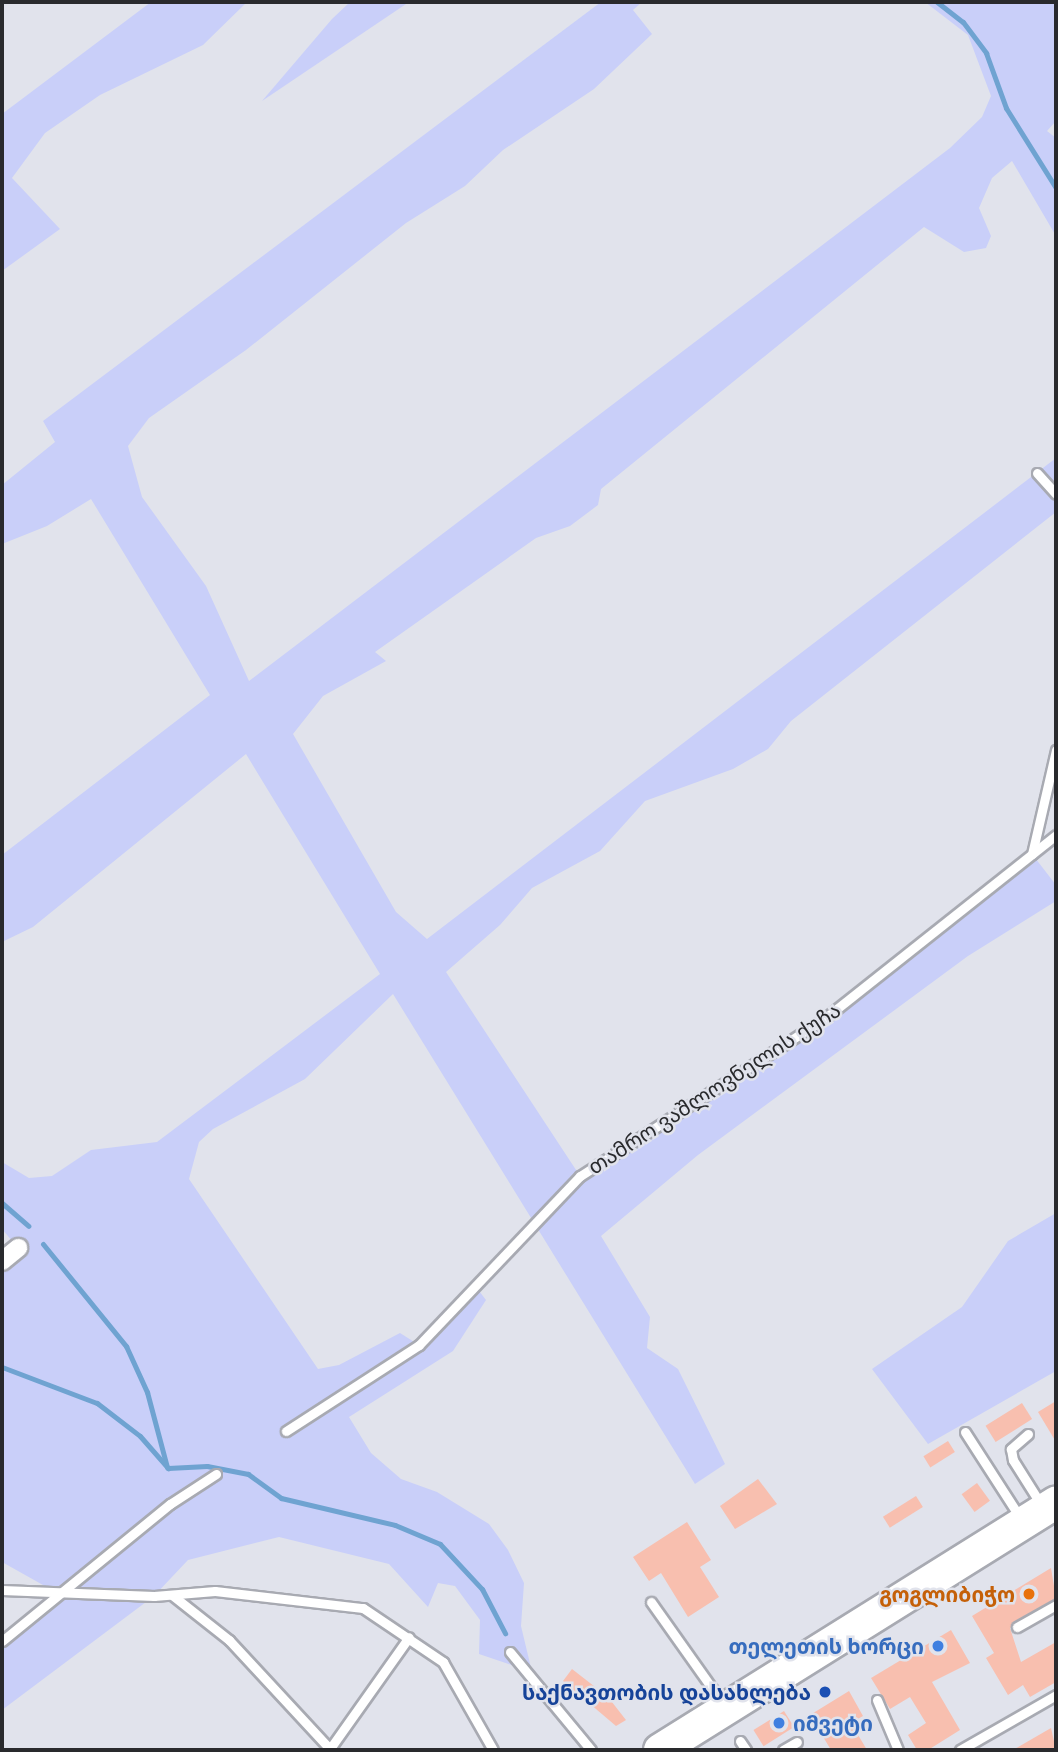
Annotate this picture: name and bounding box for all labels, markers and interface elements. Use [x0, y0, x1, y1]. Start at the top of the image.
street label: თამრო ვაშლოვნელის ქუჩა [583, 997, 845, 1179]
place label: გოგლიბიჭო [879, 1581, 1015, 1607]
marker: გოგლიბიჭო [1021, 1586, 1037, 1602]
place label: თელეთის ხორცი [729, 1633, 924, 1659]
marker: თელეთის ხორცი [930, 1638, 946, 1654]
place label: საქნავთობის დასახლება [522, 1679, 811, 1705]
marker: საქნავთობის დასახლება [817, 1684, 833, 1700]
place label: იმვეტი [793, 1710, 873, 1736]
marker: იმვეტი [771, 1715, 787, 1731]

